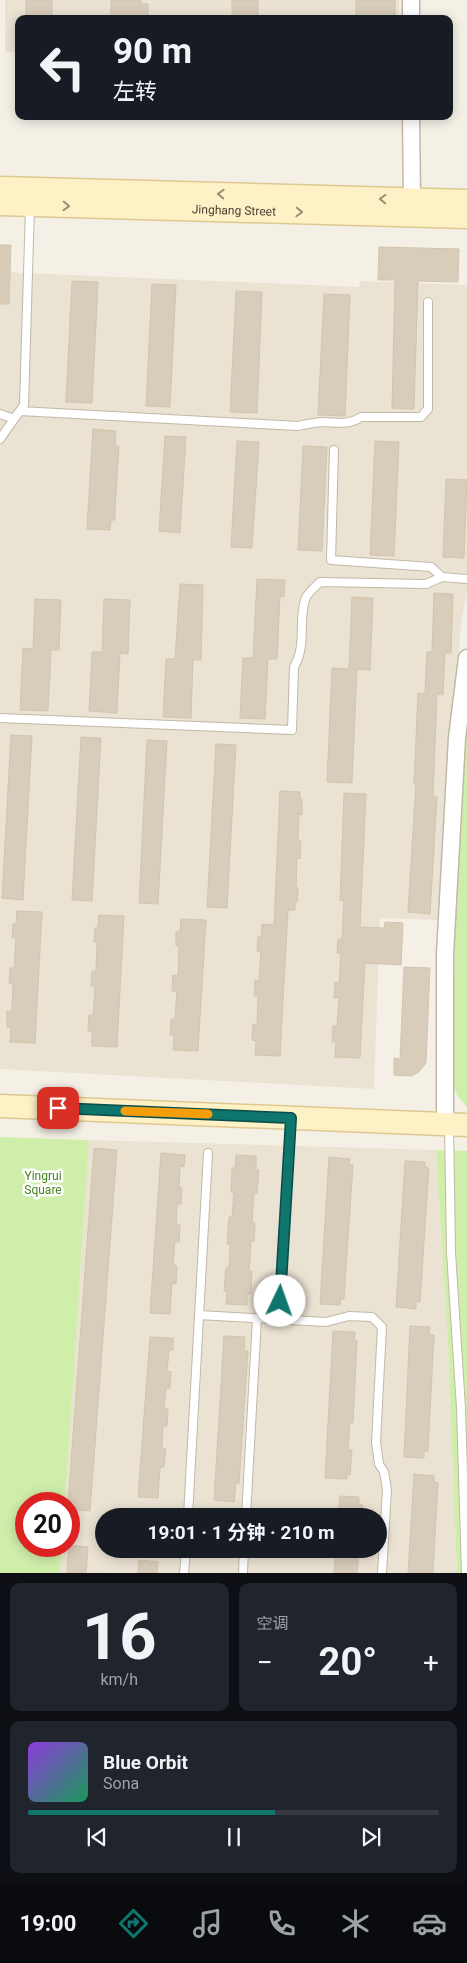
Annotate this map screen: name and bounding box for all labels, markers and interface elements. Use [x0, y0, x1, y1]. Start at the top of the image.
text: 90 m [113, 31, 192, 72]
icon: left [30, 35, 95, 100]
text: 左转 [113, 79, 157, 104]
one-way arrow [217, 189, 224, 199]
one-way arrow [379, 193, 387, 204]
one-way arrow [62, 201, 70, 211]
street label: Jinghang Street [192, 202, 276, 219]
one-way arrow [295, 207, 303, 218]
pin [37, 1087, 79, 1129]
icon: arrive [44, 1094, 72, 1122]
park label: Yingrui Square [24, 1169, 62, 1197]
position arrow [253, 1274, 305, 1326]
speed limit sign: 20 [15, 1492, 80, 1557]
text: 19:01 · 1 分钟 · 210 m [148, 1521, 334, 1544]
text: 16 [82, 1599, 157, 1675]
text: 空调 [257, 1614, 289, 1633]
text: 20° [319, 1640, 377, 1684]
text: − [257, 1646, 273, 1679]
text: + [423, 1646, 439, 1679]
text: km/h [100, 1670, 138, 1689]
text: Blue Orbit [103, 1751, 188, 1774]
text: Sona [103, 1774, 139, 1793]
icon: previous [83, 1823, 111, 1851]
icon: pause [220, 1823, 248, 1851]
icon: next [357, 1823, 385, 1851]
icon: directions [116, 1906, 151, 1941]
icon: music [190, 1906, 225, 1941]
icon: phone [264, 1906, 299, 1941]
icon: climate [338, 1906, 373, 1941]
icon: car [412, 1906, 447, 1941]
text: 19:00 [20, 1911, 76, 1936]

